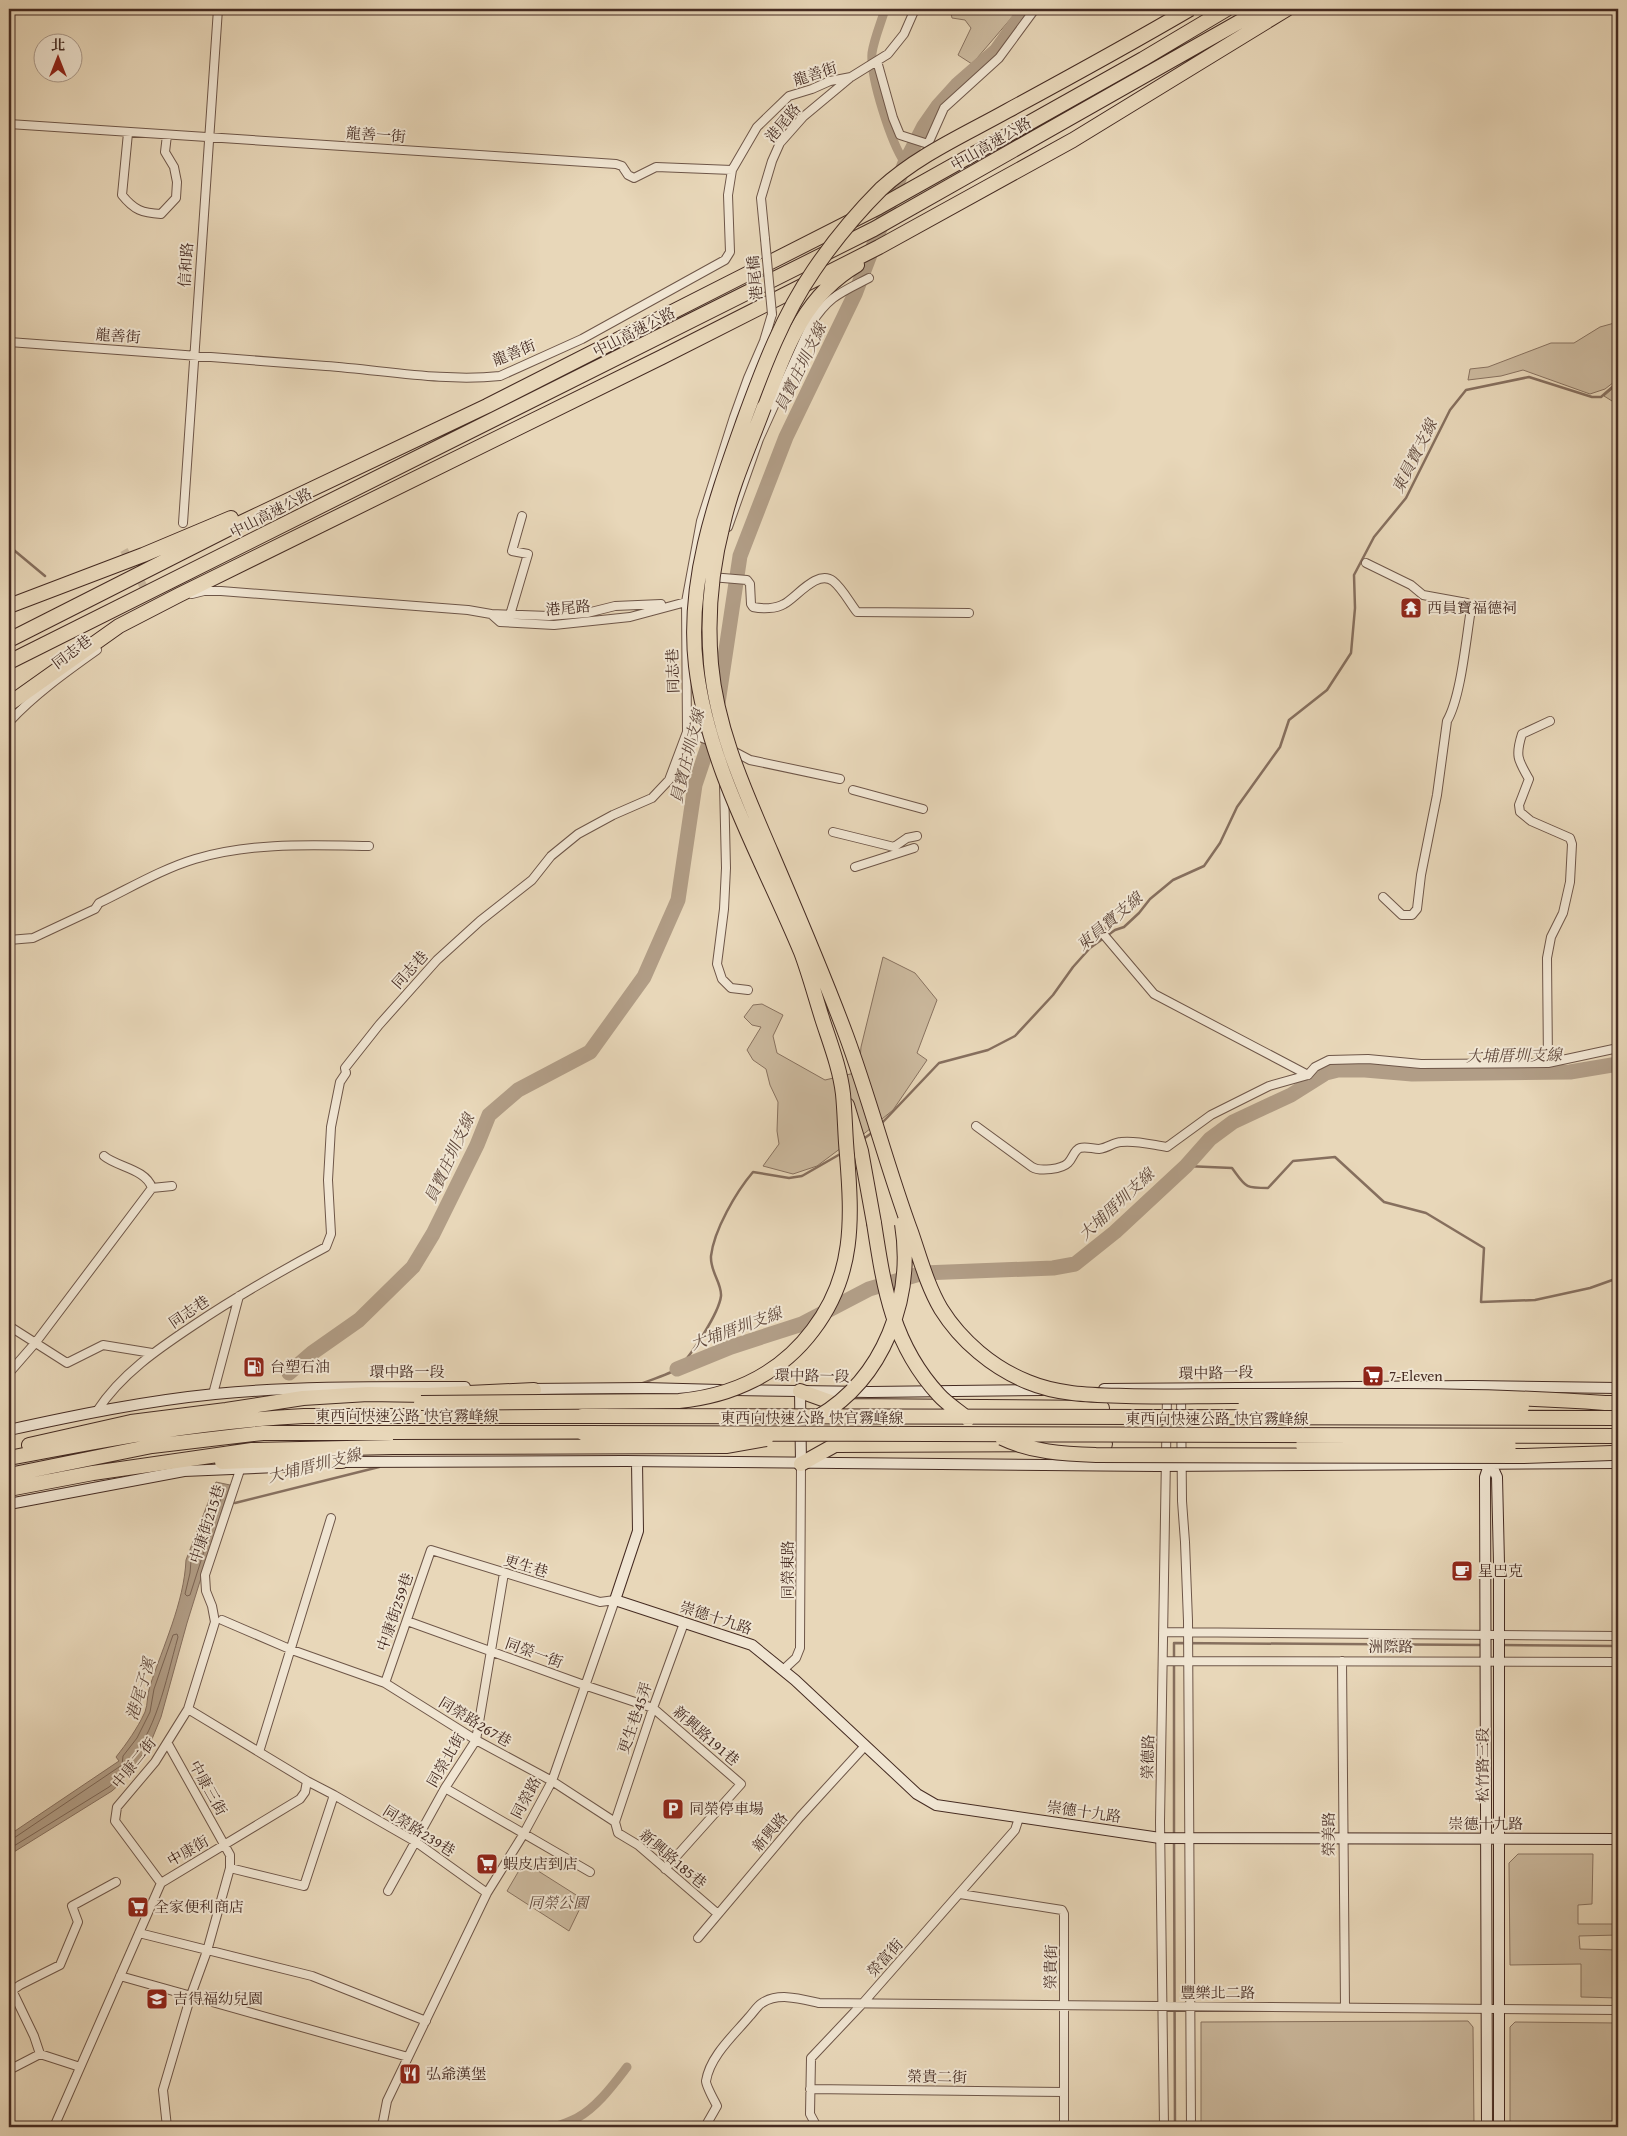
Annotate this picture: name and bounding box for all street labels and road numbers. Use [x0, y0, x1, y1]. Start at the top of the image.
street label: 龍善街 [790, 57, 839, 90]
street label: 港尾路 [760, 99, 805, 147]
street label: 中山高速公路 [947, 112, 1035, 175]
street label: 龍善一街 [345, 122, 407, 147]
street label: 信和路 [173, 242, 198, 288]
street label: 港尾橋 [742, 255, 767, 301]
street label: 中山高速公路 [589, 302, 679, 361]
street label: 龍善街 [95, 323, 141, 348]
street label: 龍善街 [489, 334, 539, 371]
street label: 中山高速公路 [226, 483, 316, 542]
street label: 港尾路 [545, 595, 591, 620]
street label: 同志巷 [47, 630, 96, 674]
street label: 同志巷 [661, 648, 684, 694]
street label: 同志巷 [387, 946, 432, 993]
street label: 同志巷 [164, 1290, 213, 1333]
street label: 環中路一段 [369, 1361, 445, 1382]
street label: 環中路一段 [1178, 1361, 1254, 1384]
street label: 環中路一段 [774, 1364, 850, 1387]
street label: 東西向快速公路 快官霧峰線 [315, 1405, 499, 1426]
street label: 東西向快速公路 快官霧峰線 [720, 1407, 904, 1428]
street label: 東西向快速公路 快官霧峰線 [1125, 1408, 1309, 1429]
street label: 中康街215巷 [184, 1482, 229, 1566]
street label: 同榮東路 [777, 1540, 798, 1600]
street label: 更生巷 [502, 1549, 551, 1582]
street label: 中康街259巷 [371, 1570, 418, 1654]
street label: 崇德十九路 [677, 1596, 755, 1639]
street label: 同榮一街 [502, 1632, 566, 1673]
street label: 洲際路 [1368, 1636, 1414, 1657]
street label: 更生巷45弄 [612, 1679, 657, 1756]
street label: 同榮路267巷 [435, 1692, 516, 1752]
street label: 新興路191巷 [669, 1701, 744, 1770]
street label: 松竹路三段 [1472, 1727, 1493, 1803]
street label: 同榮北街 [421, 1729, 470, 1791]
street label: 中康二街 [107, 1733, 161, 1793]
street label: 榮德路 [1137, 1734, 1158, 1780]
street label: 中康三街 [185, 1756, 232, 1819]
street label: 同榮路 [506, 1773, 545, 1823]
street label: 崇德十九路 [1045, 1796, 1123, 1827]
street label: 同榮路239巷 [379, 1800, 459, 1861]
street label: 新興路 [747, 1808, 792, 1856]
street label: 榮美路 [1318, 1811, 1339, 1857]
street label: 崇德十九路 [1448, 1813, 1524, 1834]
street label: 新興路185巷 [635, 1824, 711, 1893]
street label: 中康街 [163, 1830, 212, 1871]
street label: 榮富街 [862, 1934, 907, 1981]
street label: 榮貴街 [1040, 1944, 1061, 1990]
street label: 豐樂北二路 [1180, 1982, 1256, 2003]
street label: 榮貴二街 [907, 2065, 967, 2088]

